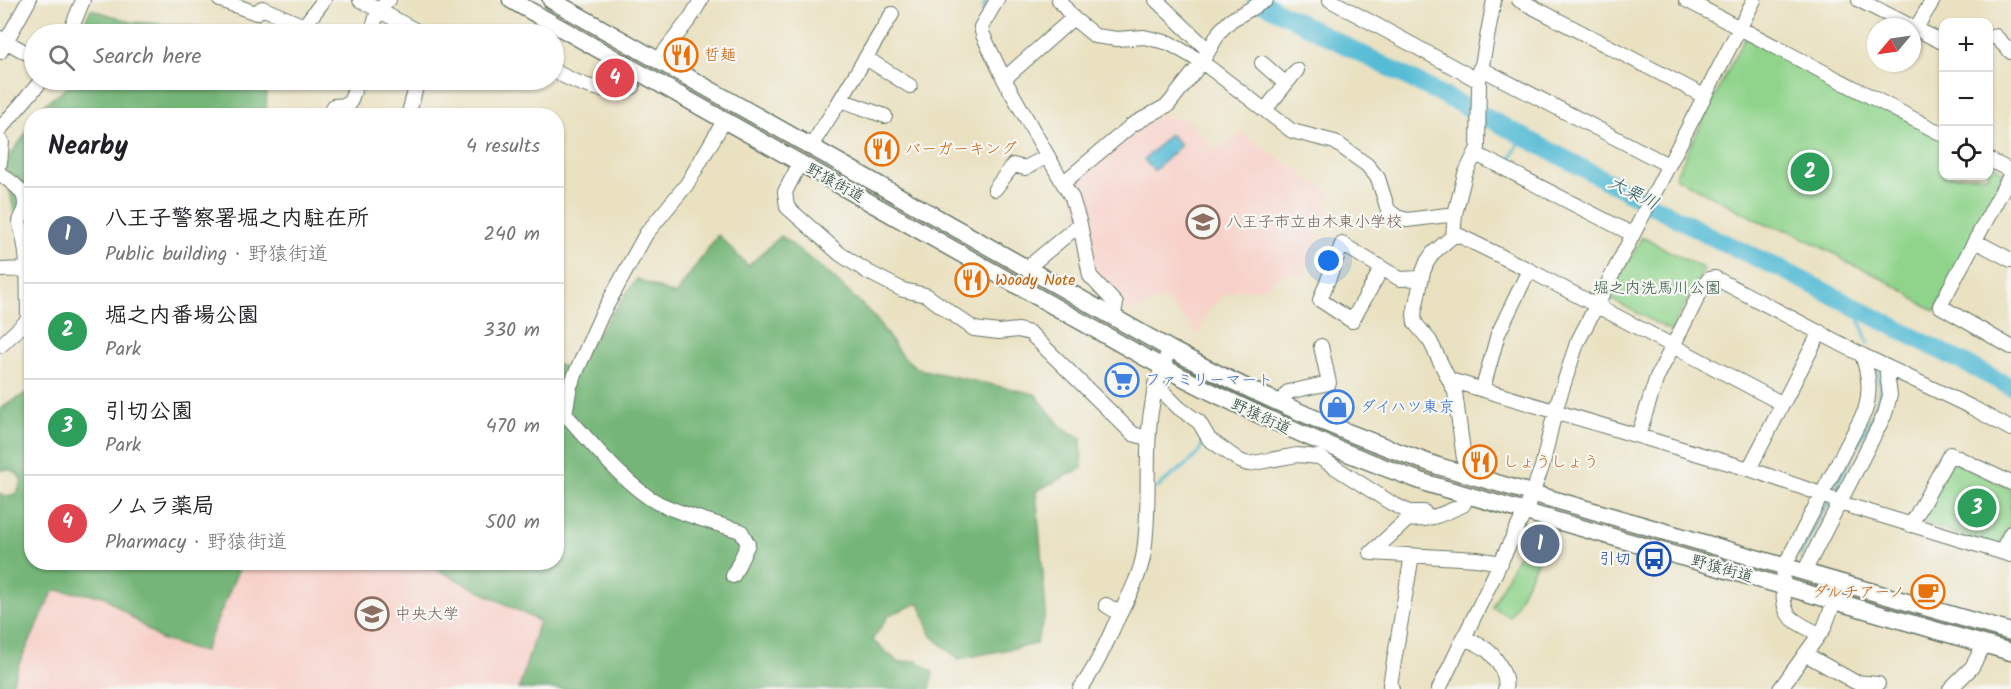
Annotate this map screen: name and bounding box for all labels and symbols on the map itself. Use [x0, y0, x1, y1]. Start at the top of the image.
north arrow [1867, 18, 1921, 72]
restaurant icon: 哲麺 [663, 37, 699, 73]
place label: 哲麺 [704, 43, 736, 68]
pin: 4 [596, 56, 634, 100]
restaurant icon: バーガーキング [864, 131, 900, 167]
place label: バーガーキング [905, 137, 1017, 162]
pin: 2 [1790, 150, 1830, 195]
street label: 野猿街道 [801, 157, 869, 209]
water label: 大栗川 [1602, 169, 1664, 219]
school or university icon: 八王子市立由木東小学校 [1185, 204, 1221, 240]
place label: 八王子市立由木東小学校 [1226, 210, 1402, 235]
your location [1314, 246, 1343, 275]
restaurant icon: Woody Note [954, 262, 990, 298]
place label: Woody Note [995, 268, 1075, 293]
park label: 堀之内洗馬川公園 [1593, 276, 1721, 301]
supermarket icon: ファミリーマート [1104, 362, 1140, 398]
place label: ファミリーマート [1145, 368, 1273, 393]
shop icon: ダイハツ東京 [1319, 389, 1355, 425]
street label: 野猿街道 [1227, 392, 1295, 442]
place label: ダイハツ東京 [1360, 395, 1454, 420]
restaurant icon: しょうしょう [1462, 444, 1498, 480]
place label: しょうしょう [1503, 450, 1599, 475]
pin: 3 [1958, 486, 1996, 530]
pin: 1 [1520, 522, 1560, 566]
bus stop icon: 引切 [1636, 541, 1672, 577]
place label: 引切 [1599, 547, 1631, 572]
street label: 野猿街道 [1688, 548, 1756, 590]
cafe icon: ダルチアーノ [1910, 574, 1946, 610]
place label: ダルチアーノ [1813, 580, 1905, 605]
school or university icon: 中央大学 [354, 596, 390, 632]
place label: 中央大学 [395, 602, 459, 627]

